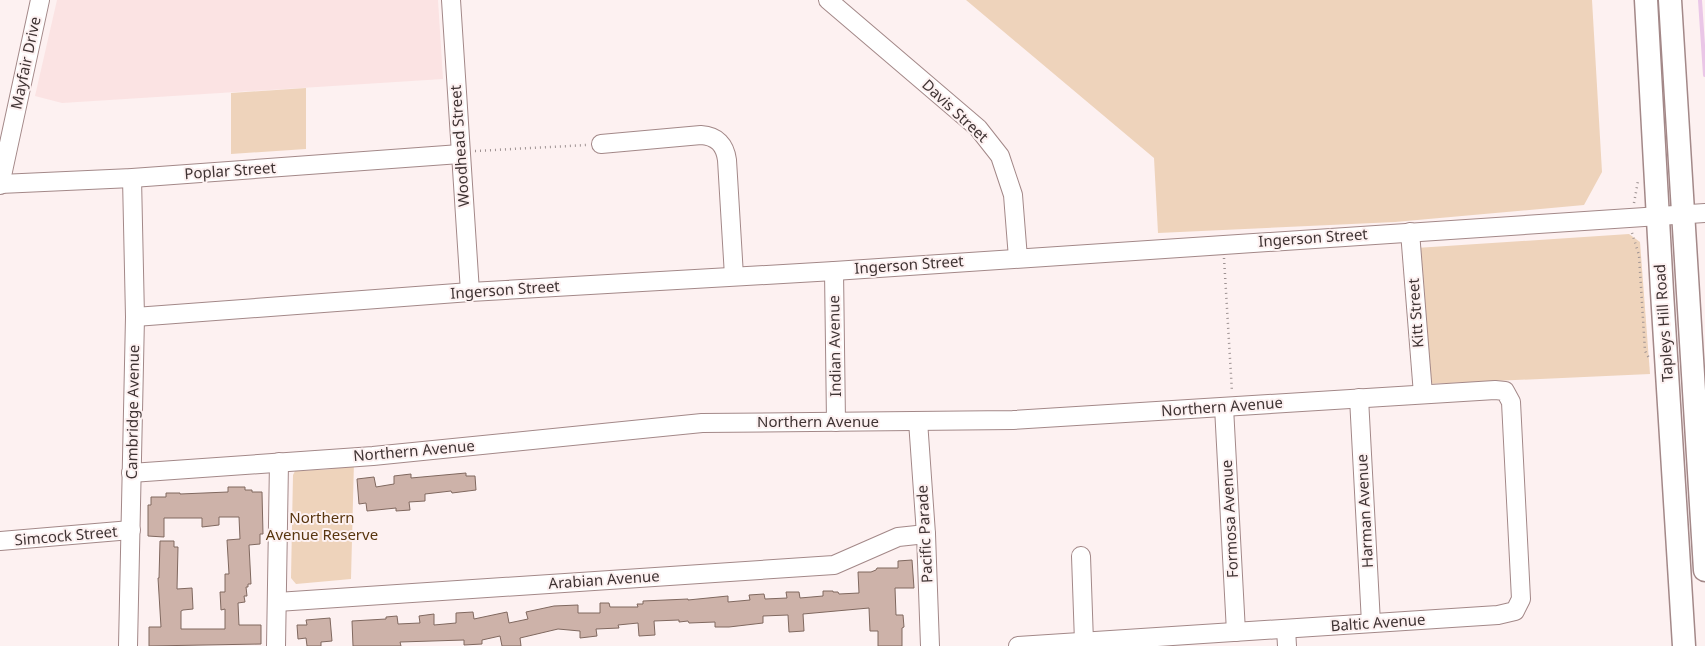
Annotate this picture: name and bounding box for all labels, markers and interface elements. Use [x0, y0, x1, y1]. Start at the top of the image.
street label: Mayfair Drive [5, 15, 45, 111]
street label: Davis Street [918, 74, 994, 147]
street label: Woodhead Street [445, 84, 473, 208]
street label: Poplar Street [184, 157, 277, 183]
street label: Ingerson Street [1258, 223, 1369, 251]
street label: Ingerson Street [854, 250, 965, 278]
street label: Tapleys Hill Road [1649, 263, 1677, 383]
street label: Ingerson Street [450, 275, 561, 303]
street label: Kitt Street [1403, 277, 1427, 349]
street label: Indian Avenue [823, 295, 845, 397]
street label: Cambridge Avenue [121, 344, 143, 479]
street label: Northern Avenue [1160, 392, 1283, 420]
street label: Northern Avenue [757, 411, 879, 431]
street label: Northern Avenue [352, 435, 475, 465]
street label: Harman Avenue [1351, 454, 1377, 569]
street label: Formosa Avenue [1216, 459, 1242, 579]
street label: Pacific Parade [911, 485, 937, 584]
park label: Northern Avenue Reserve [266, 507, 378, 544]
street label: Simcock Street [14, 520, 119, 549]
street label: Arabian Avenue [548, 565, 660, 593]
street label: Baltic Avenue [1330, 609, 1426, 635]

